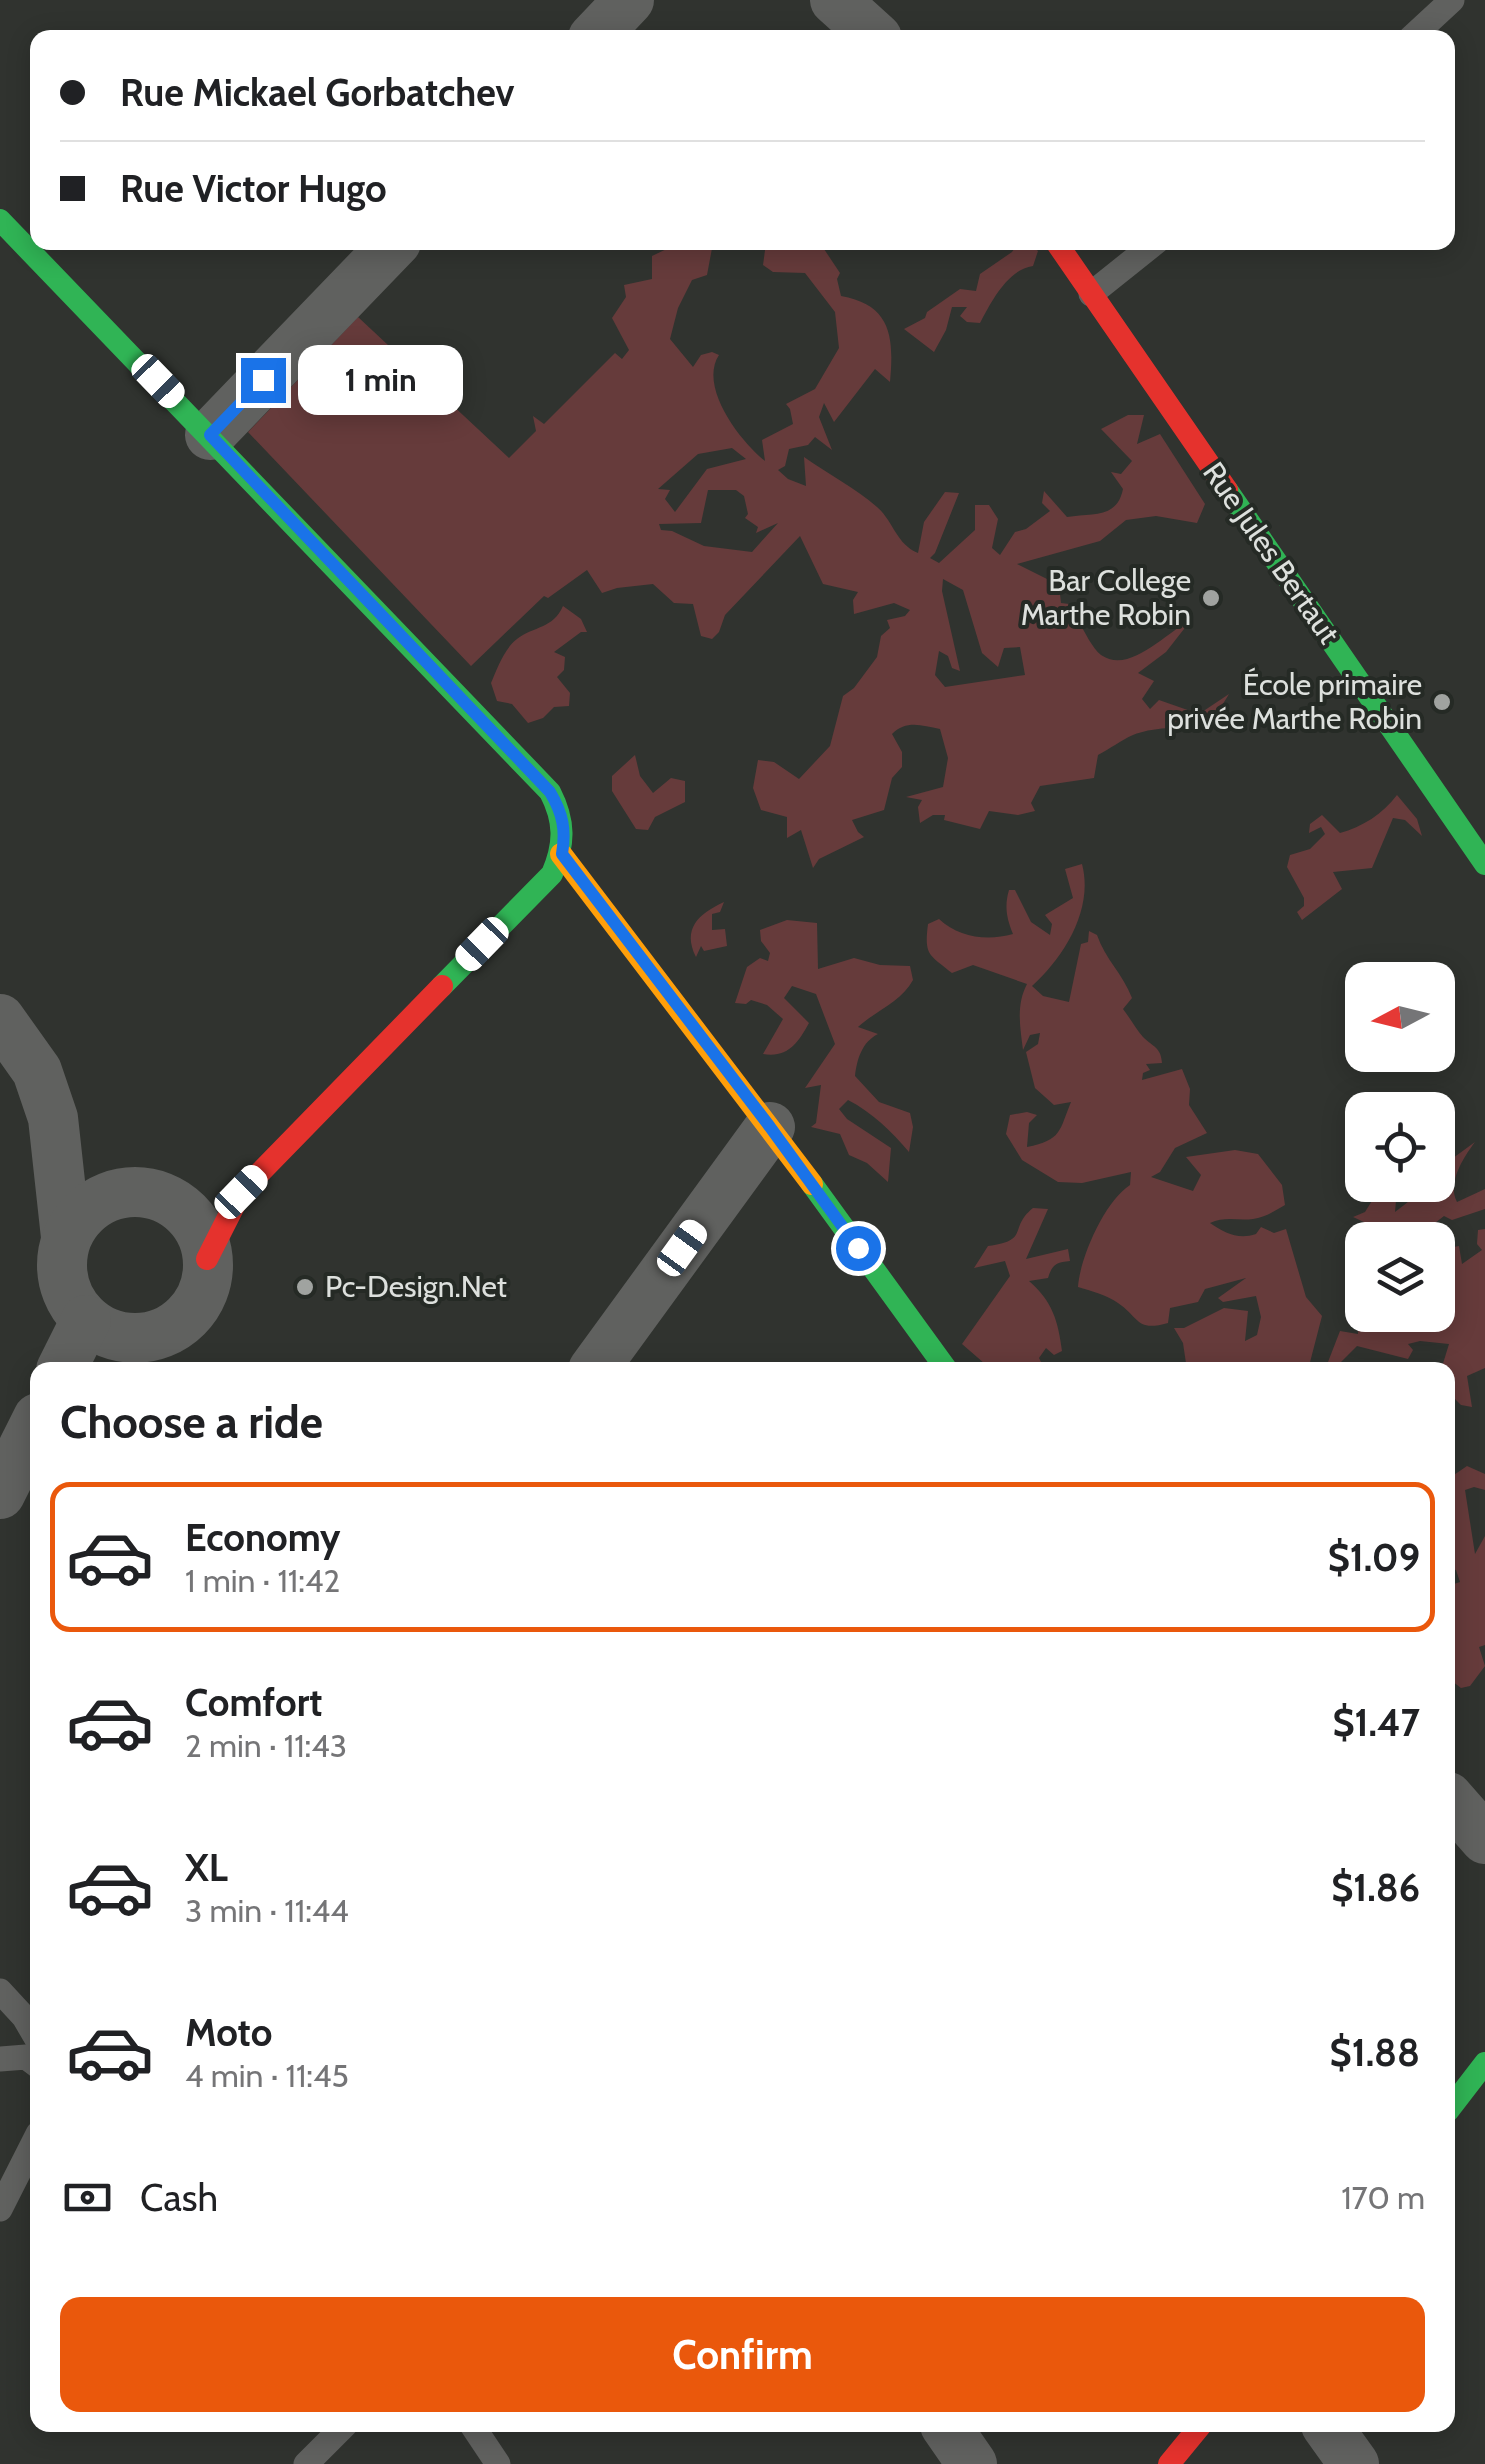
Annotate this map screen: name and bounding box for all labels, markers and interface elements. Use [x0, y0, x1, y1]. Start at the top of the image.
text: Rue Mickael Gorbatchev [120, 69, 514, 116]
text: Rue Victor Hugo [120, 165, 387, 212]
callout: 1 min [298, 345, 463, 415]
car [126, 349, 190, 413]
route end [241, 358, 286, 403]
text: 1 min [344, 360, 417, 399]
street label: Rue Jules Bertaut [1195, 455, 1348, 651]
place label: Bar College Marthe Robin [1021, 562, 1191, 633]
marker: Bar College Marthe Robin [1200, 587, 1222, 609]
place label: École primaire privée Marthe Robin [1167, 666, 1422, 737]
marker: École primaire privée Marthe Robin [1431, 691, 1453, 713]
car [450, 912, 514, 976]
north arrow [1345, 962, 1455, 1072]
map controls [1345, 962, 1455, 1332]
button: locate [1345, 1092, 1455, 1202]
car [209, 1160, 273, 1224]
car [652, 1215, 712, 1281]
button: layers [1345, 1222, 1455, 1332]
route start [836, 1226, 881, 1271]
place label: Pc-Design.Net [325, 1268, 507, 1305]
marker: Pc-Design.Net [294, 1276, 316, 1298]
text: Choose a ride [60, 1395, 323, 1449]
icon: car [65, 1512, 155, 1602]
text: Economy [185, 1514, 340, 1561]
text: $1.09 [1328, 1534, 1420, 1581]
text: 1 min · 11:42 [185, 1561, 340, 1600]
icon: car [65, 1677, 155, 1767]
text: Comfort [185, 1679, 322, 1726]
text: $1.47 [1333, 1699, 1420, 1746]
text: 2 min · 11:43 [185, 1726, 347, 1765]
icon: car [65, 1842, 155, 1932]
text: XL [185, 1844, 228, 1891]
text: $1.86 [1331, 1864, 1420, 1911]
text: 3 min · 11:44 [185, 1891, 349, 1930]
icon: car [65, 2007, 155, 2097]
text: Moto [185, 2009, 272, 2056]
text: $1.88 [1330, 2029, 1420, 2076]
text: 4 min · 11:45 [185, 2056, 349, 2095]
icon: cash [60, 2170, 115, 2225]
text: Cash [140, 2174, 218, 2221]
text: 170 m [1341, 2178, 1425, 2217]
button: Confirm [60, 2297, 1425, 2412]

